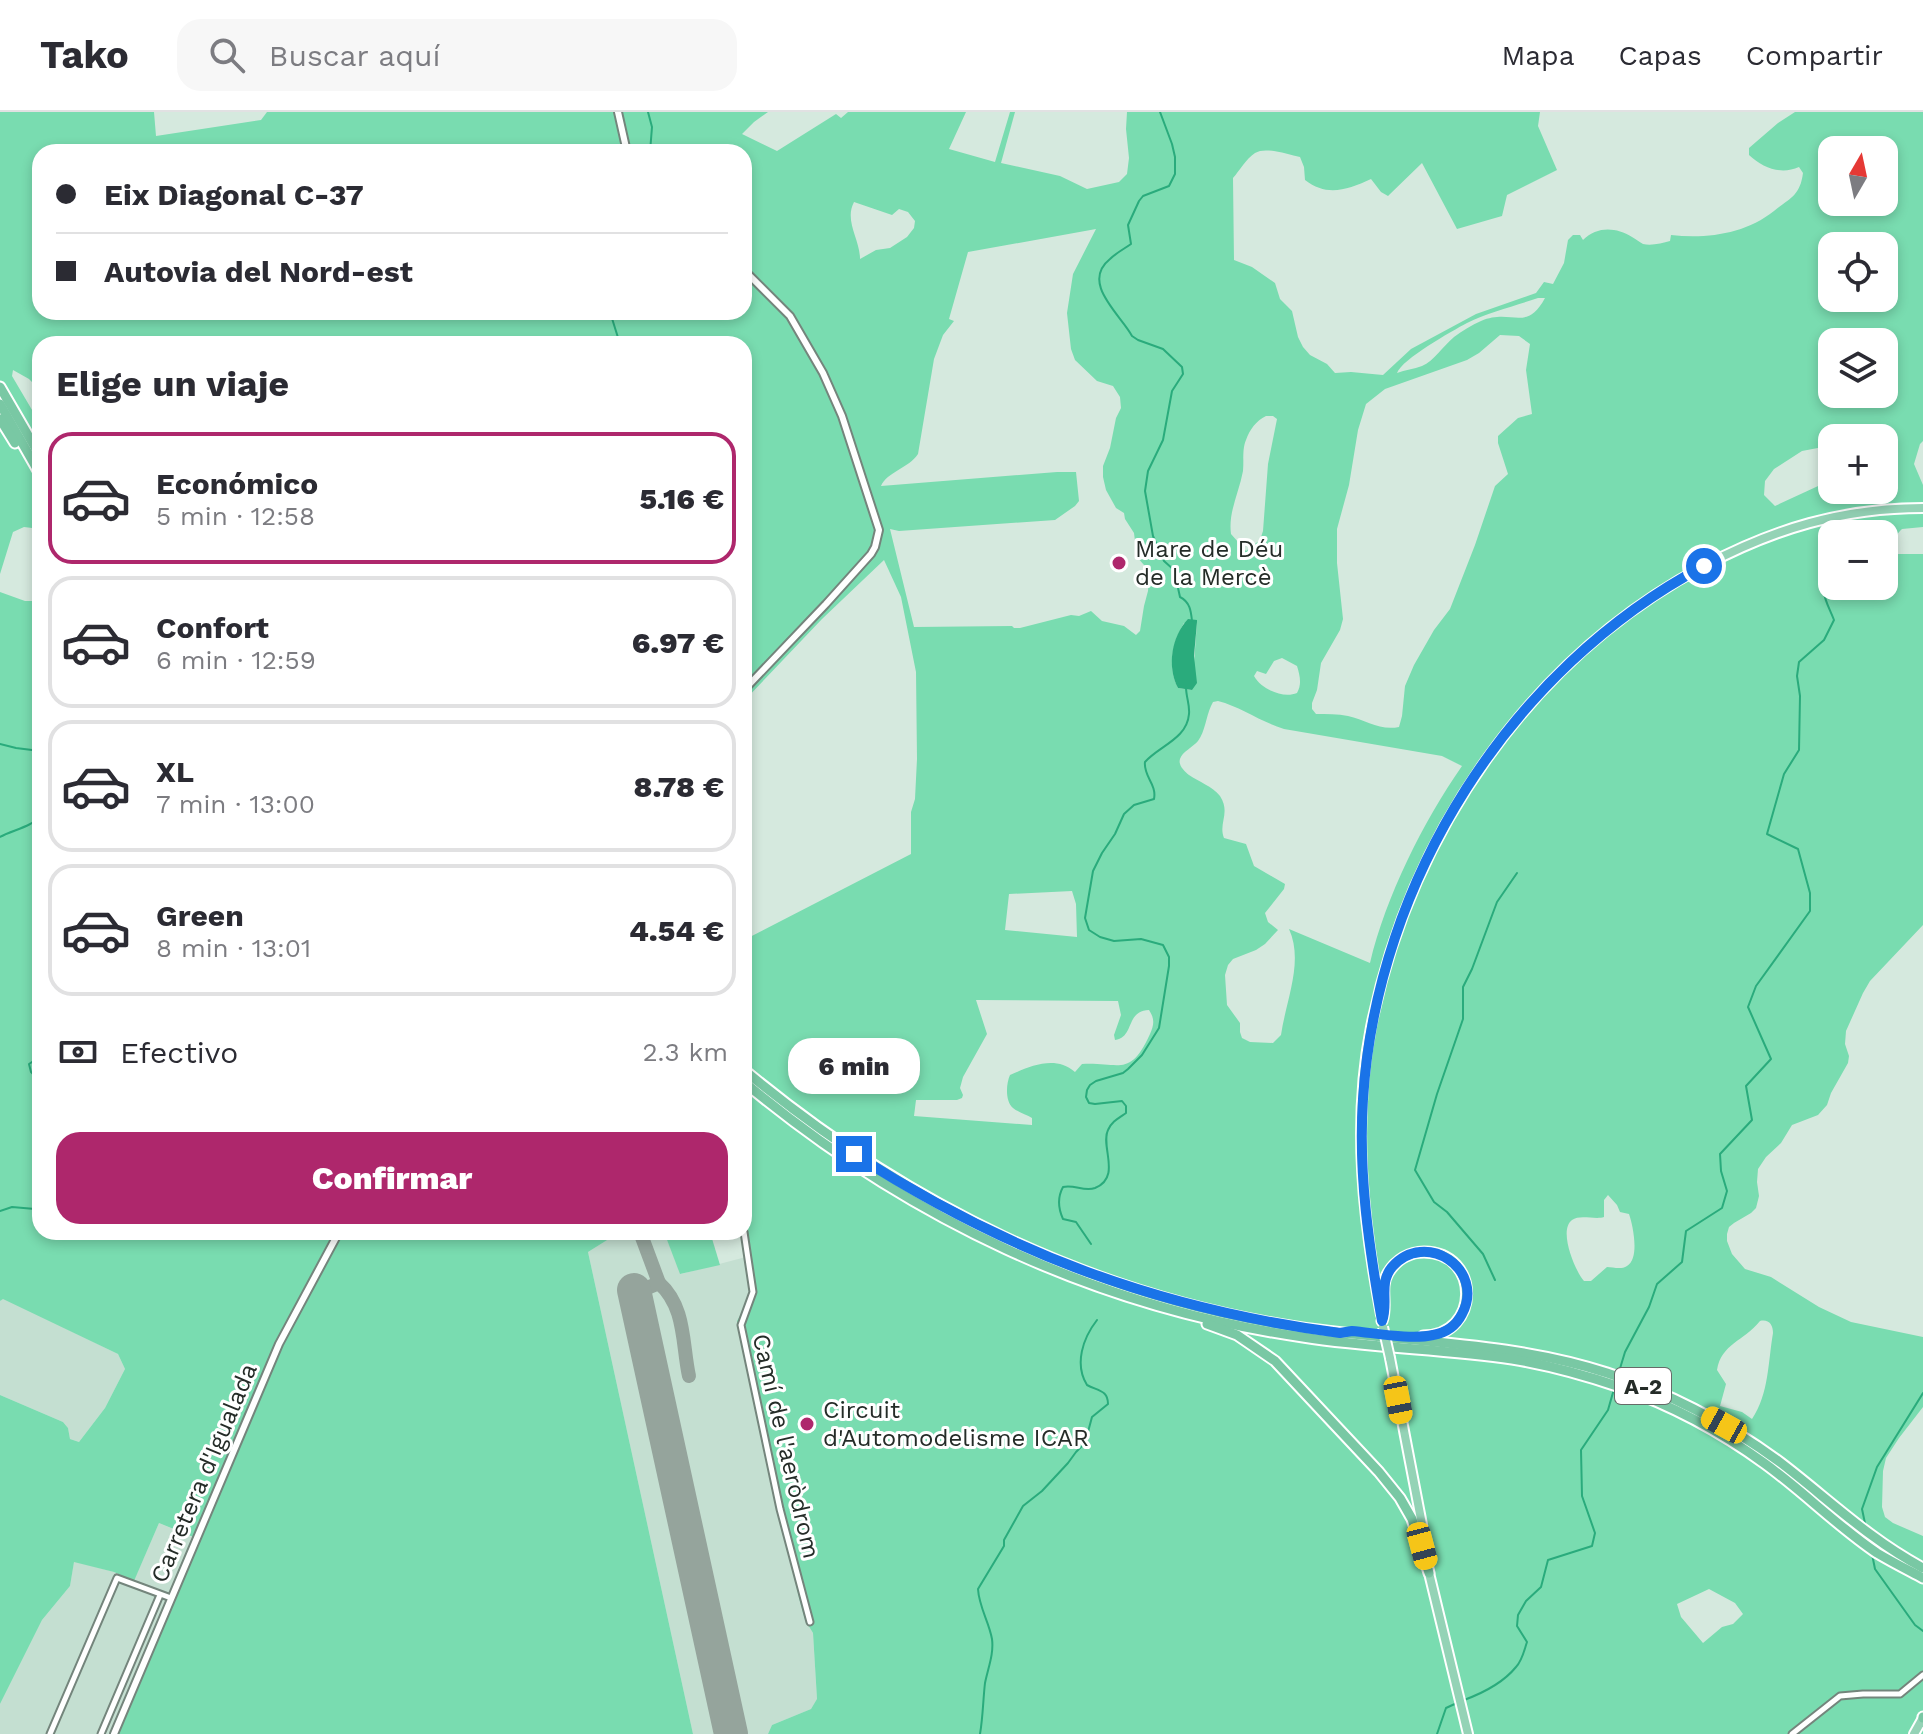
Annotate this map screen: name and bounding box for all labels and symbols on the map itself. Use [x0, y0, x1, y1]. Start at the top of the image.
north arrow [1818, 136, 1898, 216]
place label: Mare de Déu de la Mercè [1135, 535, 1283, 591]
route start [1686, 548, 1722, 584]
marker: Mare de Déu de la Mercè [1110, 554, 1128, 572]
callout: 6 min [788, 1038, 920, 1094]
route end [836, 1136, 872, 1172]
street label: Camí de l'aeròdrom [747, 1331, 825, 1561]
street label: Carretera d'Igualada [145, 1359, 263, 1587]
road number: A-2 [1615, 1368, 1671, 1404]
car [1382, 1374, 1414, 1426]
place label: Circuit d'Automodelisme ICAR [823, 1396, 1089, 1452]
car [1697, 1403, 1751, 1447]
marker: Circuit d'Automodelisme ICAR [798, 1415, 816, 1433]
car [1404, 1520, 1440, 1572]

